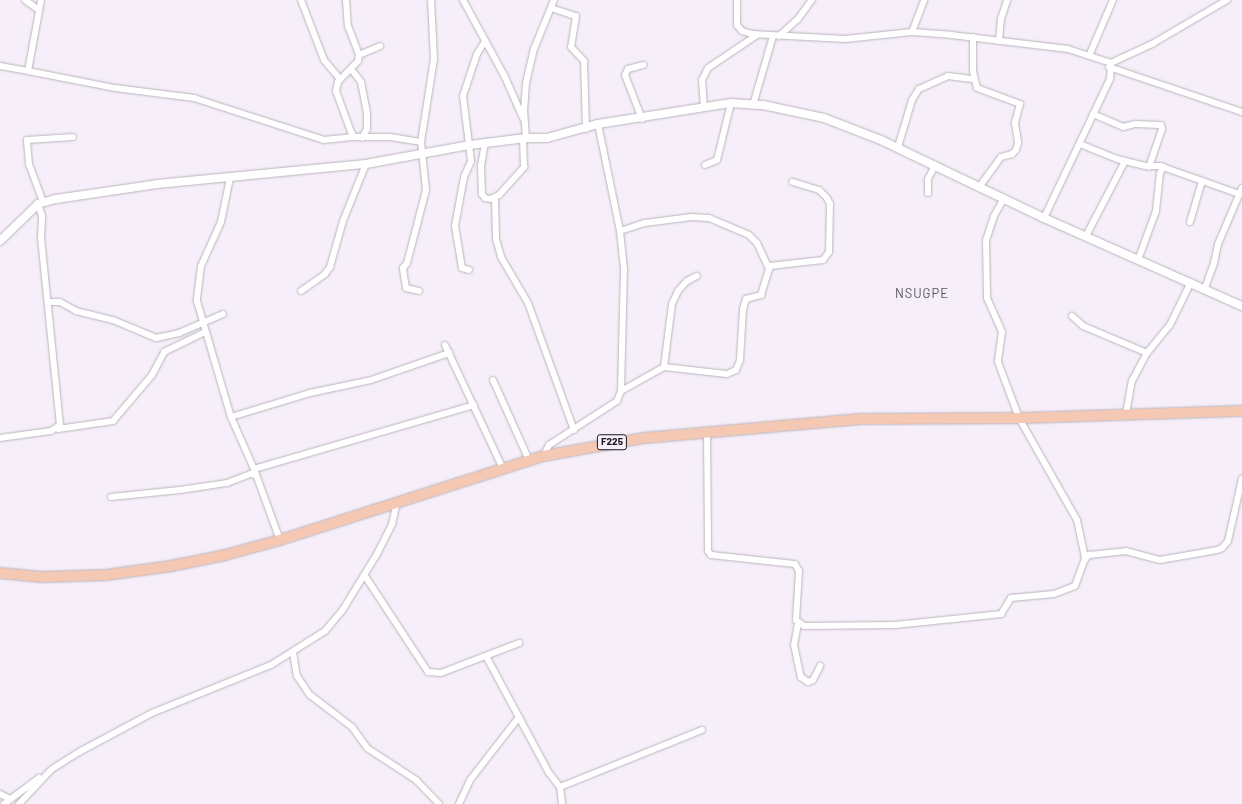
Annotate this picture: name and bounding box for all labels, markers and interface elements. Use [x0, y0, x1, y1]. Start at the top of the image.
district label: NSUGPE [895, 285, 949, 301]
road number: F225 [596, 434, 628, 450]

